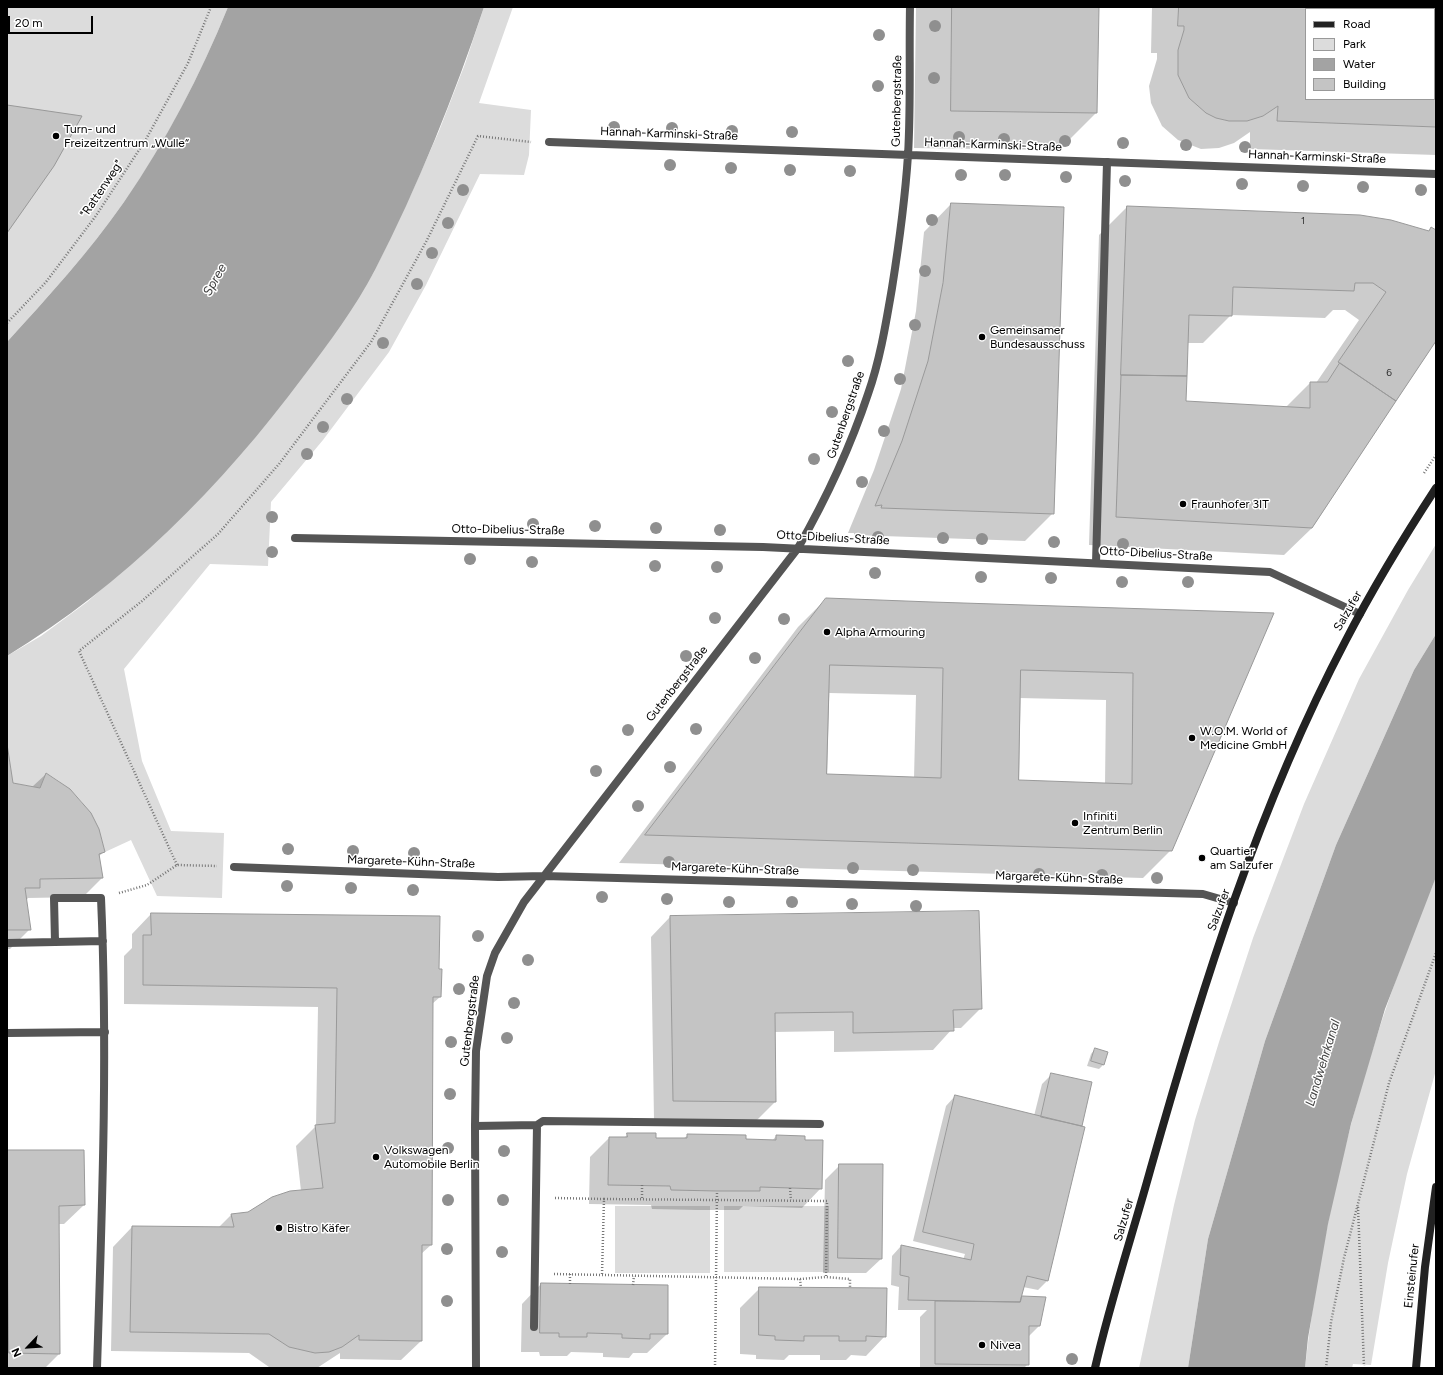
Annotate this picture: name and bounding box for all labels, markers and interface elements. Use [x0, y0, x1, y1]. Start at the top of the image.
scale bar [10, 8, 95, 34]
legend [1305, 8, 1435, 100]
text: 20 m [15, 16, 43, 30]
text: Road [1343, 17, 1371, 31]
text: Park [1343, 37, 1366, 51]
street label: Gutenbergstraße [889, 55, 905, 147]
text: Water [1343, 57, 1375, 71]
text: Building [1343, 77, 1386, 91]
place label: Turn- und Freizeitzentrum „Wulle“ [64, 122, 189, 150]
street label: Hannah-Karminski-Straße [600, 124, 738, 144]
marker: Turn- und Freizeitzentrum „Wulle“ [51, 131, 61, 141]
street label: Hannah-Karminski-Straße [924, 135, 1062, 155]
street label: Hannah-Karminski-Straße [1248, 147, 1386, 167]
street label: "Rattenweg" [77, 157, 127, 221]
house number: 1 [1301, 215, 1305, 227]
water label: Spree [200, 261, 230, 299]
place label: Gemeinsamer Bundesausschuss [990, 323, 1085, 351]
marker: Gemeinsamer Bundesausschuss [977, 332, 987, 342]
house number: 6 [1386, 367, 1392, 379]
street label: Gutenbergstraße [824, 369, 868, 461]
place label: Fraunhofer 3IT [1191, 497, 1269, 511]
marker: Fraunhofer 3IT [1178, 499, 1188, 509]
street label: Otto-Dibelius-Straße [451, 522, 565, 538]
street label: Otto-Dibelius-Straße [776, 528, 890, 548]
street label: Otto-Dibelius-Straße [1099, 544, 1213, 564]
street label: Salzufer [1331, 588, 1365, 634]
place label: Alpha Armouring [835, 625, 925, 639]
marker: Alpha Armouring [822, 627, 832, 637]
street label: Gutenbergstraße [643, 643, 711, 725]
place label: W.O.M. World of Medicine GmbH [1200, 724, 1288, 752]
marker: W.O.M. World of Medicine GmbH [1187, 733, 1197, 743]
place label: Infiniti Zentrum Berlin [1083, 809, 1162, 837]
marker: Infiniti Zentrum Berlin [1070, 818, 1080, 828]
place label: Quartier am Salzufer [1210, 844, 1273, 872]
street label: Margarete-Kühn-Straße [347, 853, 475, 871]
marker: Quartier am Salzufer [1197, 853, 1207, 863]
street label: Margarete-Kühn-Straße [671, 860, 799, 878]
street label: Margarete-Kühn-Straße [995, 869, 1123, 887]
street label: Salzufer [1205, 887, 1233, 933]
street label: Gutenbergstraße [457, 975, 483, 1067]
water label: Landwehrkanal [1302, 1018, 1344, 1108]
place label: Volkswagen Automobile Berlin [384, 1143, 479, 1171]
marker: Volkswagen Automobile Berlin [371, 1152, 381, 1162]
street label: Salzufer [1111, 1197, 1137, 1243]
place label: Bistro Käfer [287, 1221, 350, 1235]
marker: Bistro Käfer [274, 1223, 284, 1233]
street label: Einsteinufer [1401, 1243, 1423, 1309]
north arrow [8, 1327, 48, 1367]
place label: Nivea [990, 1338, 1021, 1352]
marker: Nivea [977, 1340, 987, 1350]
text: N [9, 1346, 24, 1359]

